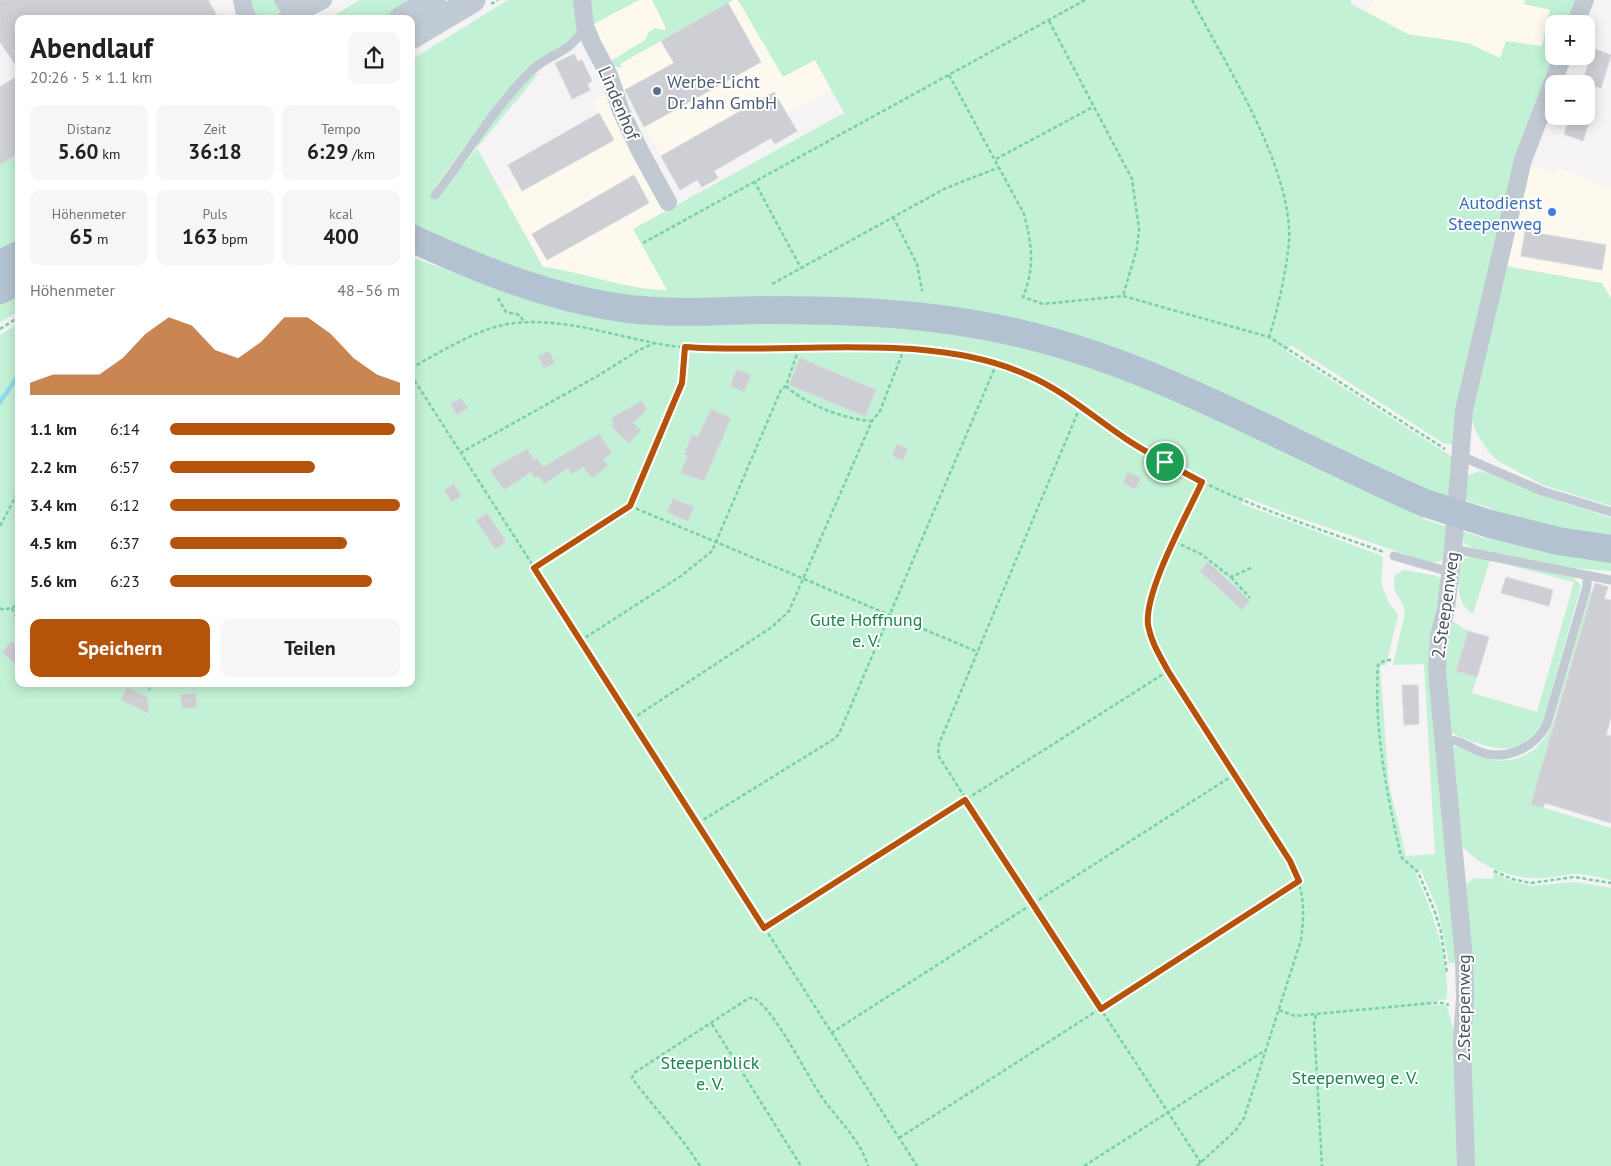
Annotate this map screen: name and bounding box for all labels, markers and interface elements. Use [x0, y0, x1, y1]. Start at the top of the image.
map controls [1545, 15, 1595, 125]
button: + [1545, 15, 1595, 65]
text: Abendlauf [30, 29, 153, 66]
button: share [348, 32, 400, 84]
street label: Lindenhof [593, 63, 645, 144]
text: 20:26 · 5 × 1.1 km [30, 67, 152, 87]
place label: Werbe-Licht Dr. Jahn GmbH [667, 70, 777, 114]
button: − [1545, 75, 1595, 125]
marker: Werbe-Licht Dr. Jahn GmbH [651, 85, 663, 97]
text: Distanz [67, 120, 111, 138]
text: Zeit [204, 120, 226, 138]
text: Tempo [321, 120, 361, 138]
text: 5.60 [58, 138, 99, 165]
text: 36:18 [188, 138, 242, 165]
text: 6:29 [307, 138, 348, 165]
text: km [99, 145, 120, 163]
text: /km [348, 145, 375, 163]
place label: Autodienst Steepenweg [1448, 191, 1542, 235]
text: Höhenmeter [52, 205, 126, 223]
text: Puls [203, 205, 227, 223]
text: kcal [329, 205, 353, 223]
marker: Autodienst Steepenweg [1546, 206, 1558, 218]
text: 65 [70, 223, 93, 250]
text: 163 [182, 223, 218, 250]
text: 400 [323, 223, 359, 250]
text: m [93, 230, 108, 248]
text: bpm [218, 230, 248, 248]
text: Höhenmeter [30, 280, 115, 300]
text: 48–56 m [337, 280, 400, 300]
text: 1.1 km [30, 419, 77, 439]
text: 6:14 [110, 419, 140, 439]
pin [1144, 441, 1186, 483]
icon: arrive [1151, 448, 1179, 476]
text: 2.2 km [30, 457, 77, 477]
text: 6:57 [110, 457, 140, 477]
text: 3.4 km [30, 495, 77, 515]
text: 6:12 [110, 495, 140, 515]
text: 4.5 km [30, 533, 77, 553]
text: 6:37 [110, 533, 140, 553]
street label: 2.Steepenweg [1426, 550, 1464, 660]
text: 5.6 km [30, 571, 77, 591]
text: 6:23 [110, 571, 140, 591]
park label: Gute Hoffnung e. V. [810, 608, 922, 652]
button: Speichern [30, 619, 210, 677]
button: Teilen [220, 619, 400, 677]
street label: 2.Steepenweg [1452, 954, 1475, 1062]
park label: Steepenblick e. V. [661, 1051, 760, 1095]
park label: Steepenweg e. V. [1292, 1066, 1418, 1089]

